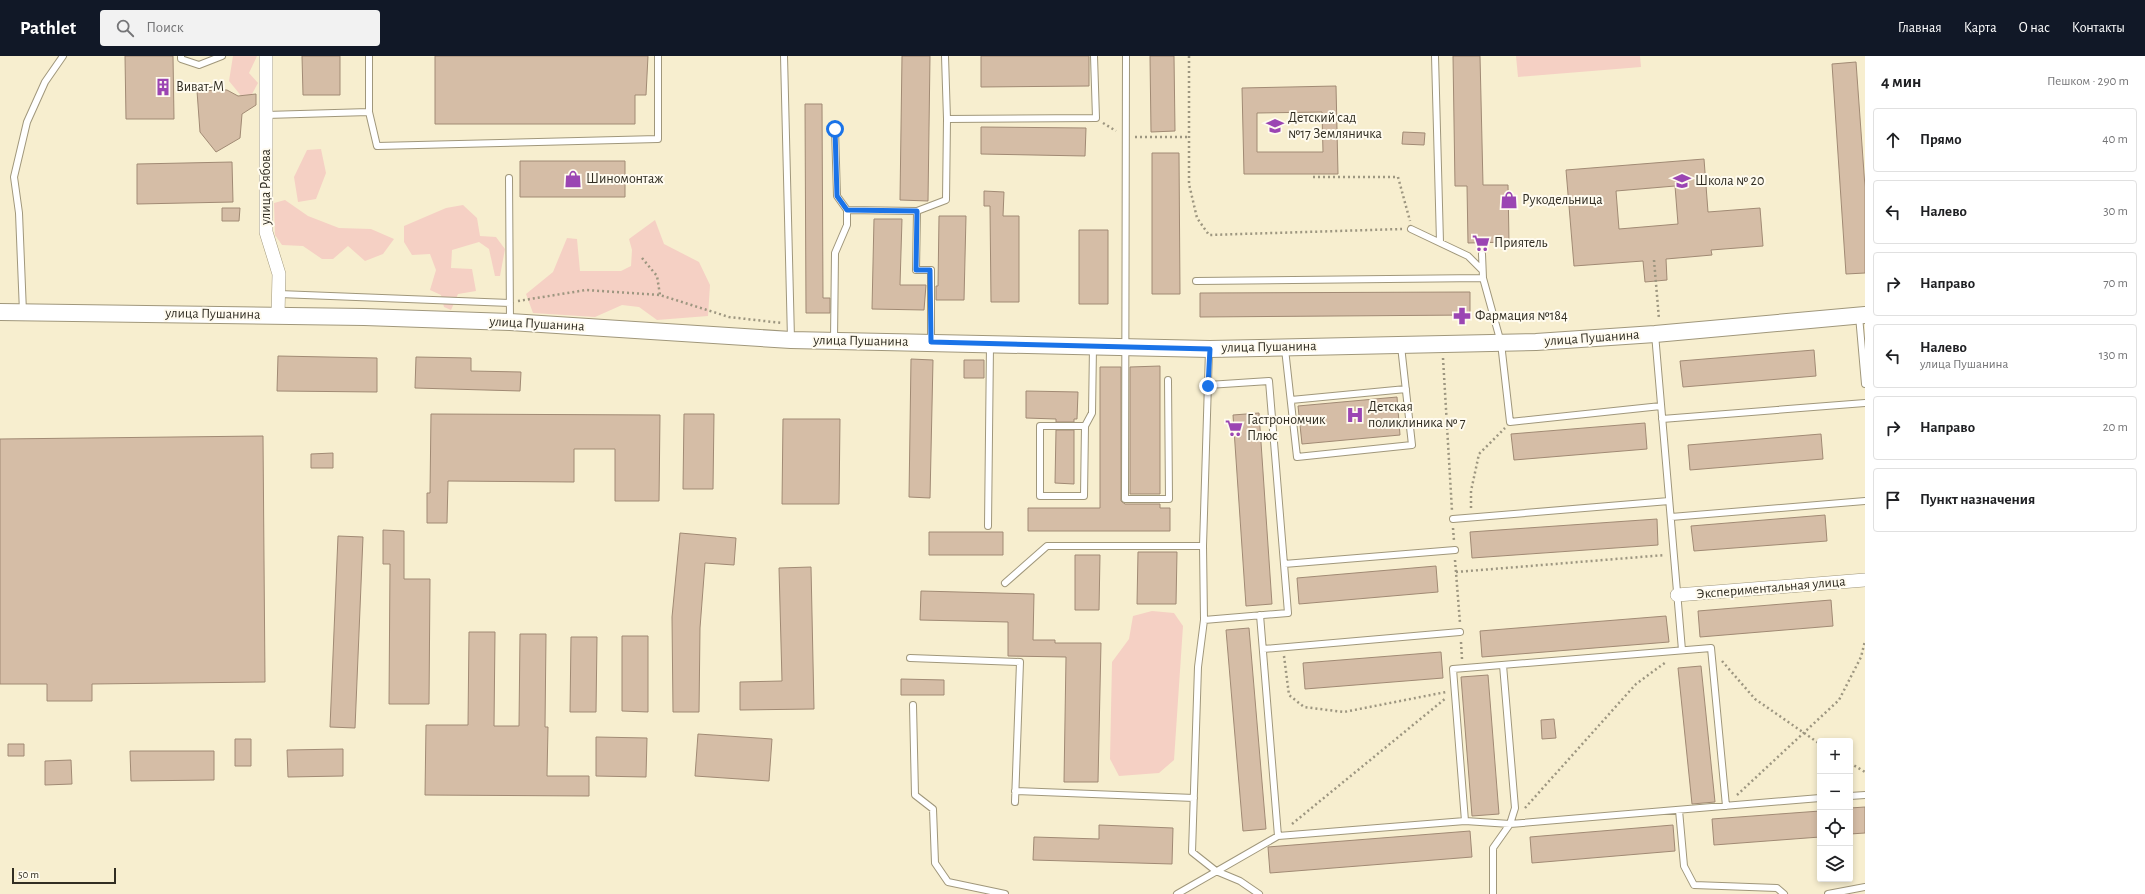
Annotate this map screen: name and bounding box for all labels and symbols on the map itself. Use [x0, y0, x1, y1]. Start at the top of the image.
building icon: Виват-М [153, 77, 173, 97]
place label: Виват-М [176, 80, 224, 94]
place label: Детский сад №17 Земляничка [1288, 111, 1382, 141]
school or university icon: Детский сад №17 Земляничка [1265, 116, 1285, 136]
route start [826, 120, 844, 138]
street label: улица Рябова [259, 148, 273, 226]
shop icon: Шиномонтаж [563, 169, 583, 189]
school or university icon: Школа № 20 [1672, 171, 1692, 191]
place label: Шиномонтаж [586, 172, 663, 186]
place label: Школа № 20 [1695, 174, 1764, 188]
shop icon: Рукодельница [1499, 190, 1519, 210]
place label: Рукодельница [1522, 193, 1603, 207]
supermarket icon: Приятель [1471, 233, 1491, 253]
place label: Приятель [1494, 236, 1548, 250]
street label: улица Пушанина [164, 306, 261, 322]
pharmacy icon: Фармация №184 [1452, 306, 1472, 326]
place label: Фармация №184 [1475, 309, 1568, 323]
street label: улица Пушанина [488, 314, 585, 334]
street label: улица Пушанина [1543, 328, 1641, 348]
street label: улица Пушанина [812, 333, 909, 349]
street label: улица Пушанина [1220, 339, 1317, 355]
route end [1199, 377, 1217, 395]
place label: Детская поликлиника № 7 [1368, 400, 1466, 430]
hospital icon: Детская поликлиника № 7 [1345, 405, 1365, 425]
place label: Гастрономчик Плюс [1247, 413, 1326, 443]
supermarket icon: Гастрономчик Плюс [1224, 418, 1244, 438]
street label: Экспериментальная улица [1696, 574, 1847, 601]
scale bar [12, 866, 116, 885]

